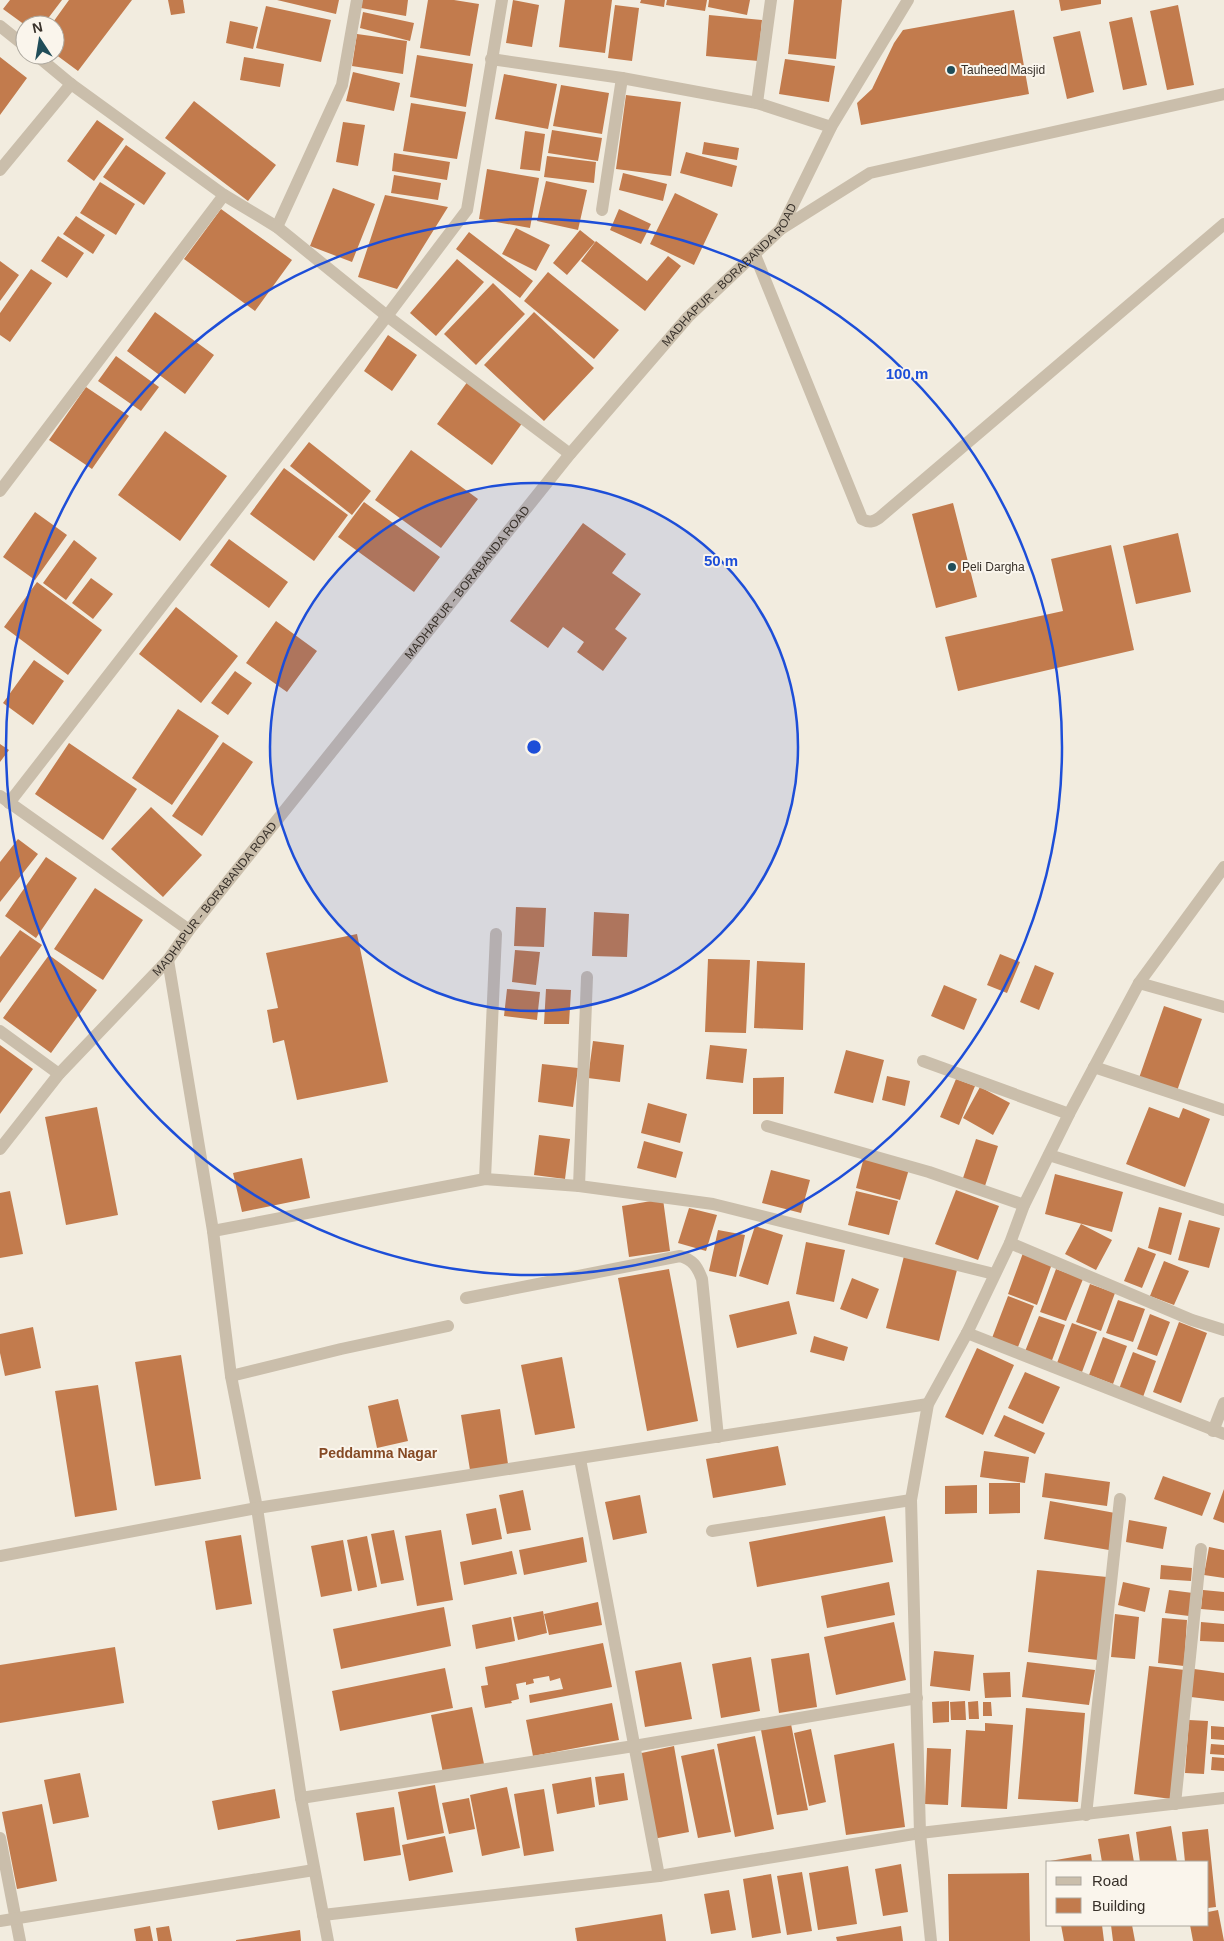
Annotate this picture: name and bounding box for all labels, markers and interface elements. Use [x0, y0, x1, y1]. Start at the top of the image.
north arrow [15, 15, 65, 65]
text: N [31, 18, 44, 36]
place label: Tauheed Masjid [961, 63, 1045, 77]
marker: Tauheed Masjid [945, 64, 957, 76]
street label: MADHAPUR - BORABANDA ROAD [659, 201, 800, 349]
text: 100 m [886, 365, 928, 382]
street label: MADHAPUR - BORABANDA ROAD [402, 503, 533, 662]
text: 50 m [704, 552, 738, 569]
place label: Peli Dargha [962, 560, 1025, 574]
marker: Peli Dargha [946, 561, 958, 573]
centre of rings [525, 738, 543, 756]
street label: MADHAPUR - BORABANDA ROAD [150, 819, 280, 979]
district label: Peddamma Nagar [319, 1445, 438, 1461]
legend [1046, 1861, 1209, 1926]
text: Road [1092, 1872, 1128, 1889]
text: Building [1092, 1897, 1145, 1914]

